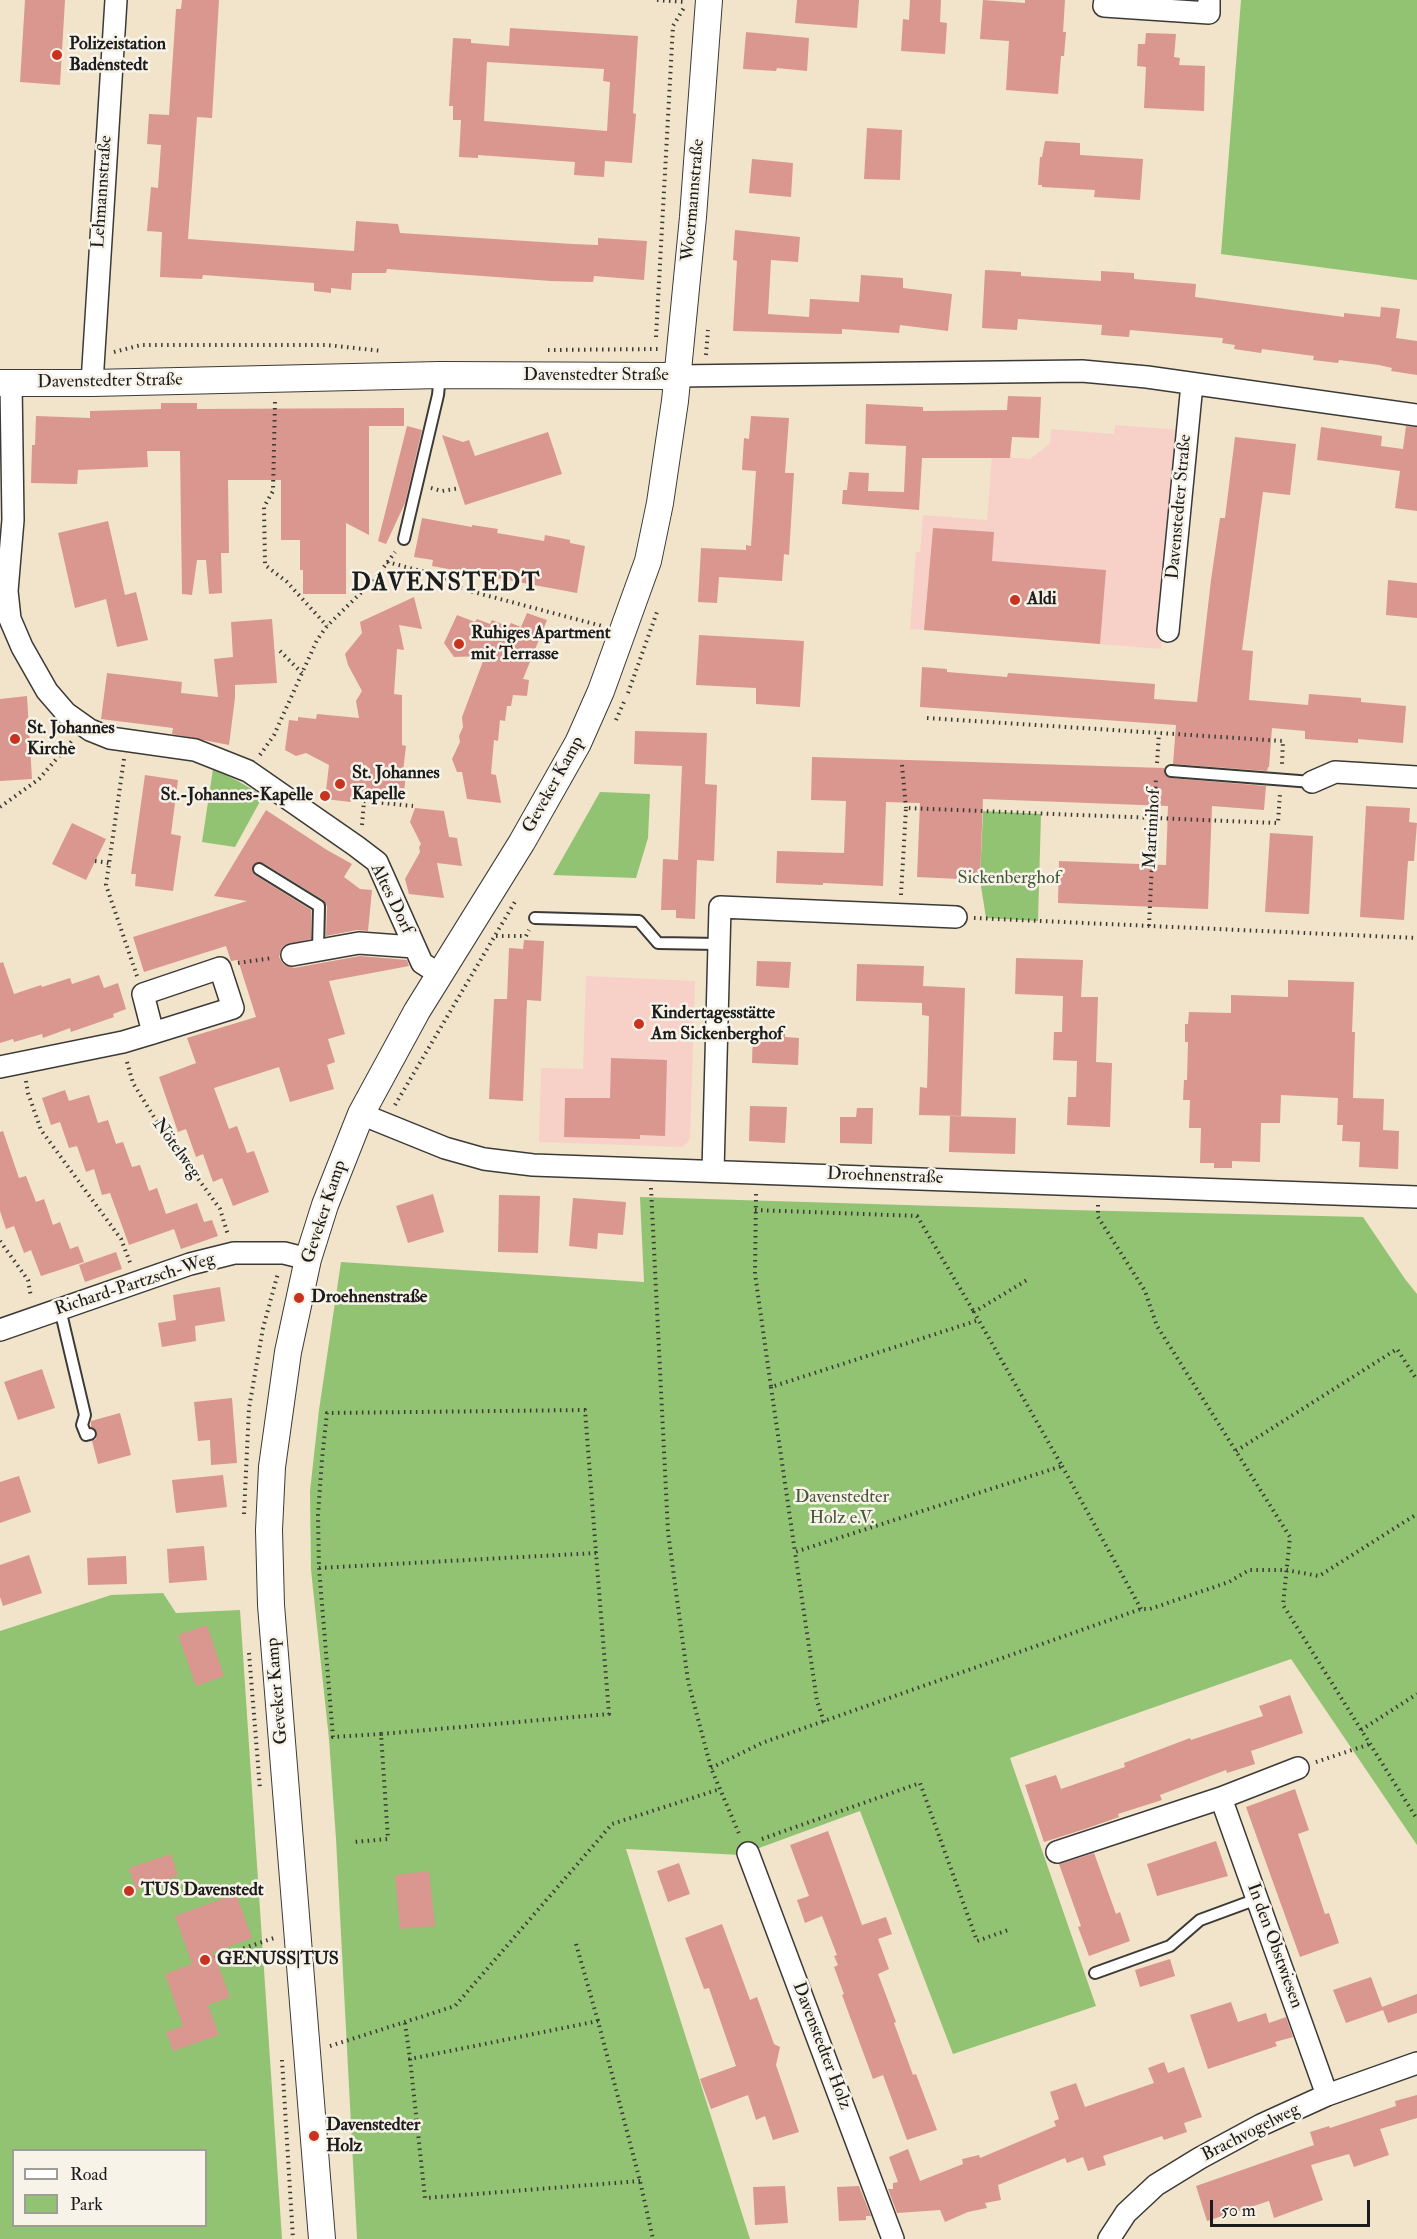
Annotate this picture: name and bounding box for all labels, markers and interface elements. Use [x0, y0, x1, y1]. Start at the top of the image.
place label: Polizeistation Badenstedt [69, 34, 166, 76]
marker: Polizeistation Badenstedt [50, 48, 64, 62]
street label: Lehmannstraße [88, 135, 118, 249]
street label: Woermannstraße [678, 138, 710, 262]
street label: Davenstedter Straße [523, 365, 669, 387]
street label: Davenstedter Straße [37, 370, 183, 394]
street label: Davenstedter Straße [1163, 434, 1197, 580]
district label: DAVENSTEDT [351, 571, 541, 599]
place label: Aldi [1027, 589, 1057, 611]
marker: Aldi [1008, 593, 1022, 607]
place label: Ruhiges Apartment mit Terrasse [471, 623, 610, 666]
marker: Ruhiges Apartment mit Terrasse [452, 637, 466, 651]
place label: St. Johannes Kirche [27, 718, 115, 760]
marker: St. Johannes Kirche [8, 732, 22, 746]
street label: Geveker Kamp [519, 733, 589, 837]
place label: St. Johannes Kapelle [352, 763, 440, 806]
marker: St. Johannes Kapelle [333, 777, 347, 791]
place label: St.-Johannes-Kapelle [161, 785, 313, 807]
street label: Martinihof [1140, 788, 1166, 870]
marker: St.-Johannes-Kapelle [318, 789, 332, 803]
street label: Altes Dorf [365, 861, 417, 937]
park label: Sickenberghof [958, 868, 1060, 890]
place label: Kindertagesstätte Am Sickenberghof [651, 1003, 783, 1046]
marker: Kindertagesstätte Am Sickenberghof [632, 1017, 646, 1031]
street label: Nötelweg [147, 1115, 205, 1183]
street label: Geveker Kamp [298, 1158, 352, 1266]
street label: Droehnenstraße [826, 1164, 944, 1190]
street label: Richard-Partzsch-Weg [52, 1249, 218, 1321]
place label: Droehnenstraße [311, 1287, 427, 1309]
marker: Droehnenstraße [292, 1291, 306, 1305]
park label: Davenstedter Holz e.V. [795, 1487, 889, 1530]
street label: Geveker Kamp [263, 1637, 293, 1745]
place label: TUS Davenstedt [141, 1880, 264, 1902]
street label: In den Obstwiesen [1241, 1880, 1307, 2012]
marker: TUS Davenstedt [122, 1884, 136, 1898]
place label: GENUSS|TUS [217, 1949, 339, 1971]
marker: GENUSS|TUS [198, 1953, 212, 1967]
street label: Davenstedter Holz [787, 1979, 855, 2113]
street label: Brachvogelweg [1199, 2099, 1303, 2167]
place label: Davenstedter Holz [326, 2115, 421, 2158]
marker: Davenstedter Holz [307, 2129, 321, 2143]
legend [12, 2149, 207, 2227]
text: Road [70, 2163, 108, 2186]
scale bar [1213, 2188, 1374, 2226]
text: Park [70, 2193, 103, 2216]
text: 50 m [1221, 2199, 1256, 2222]

